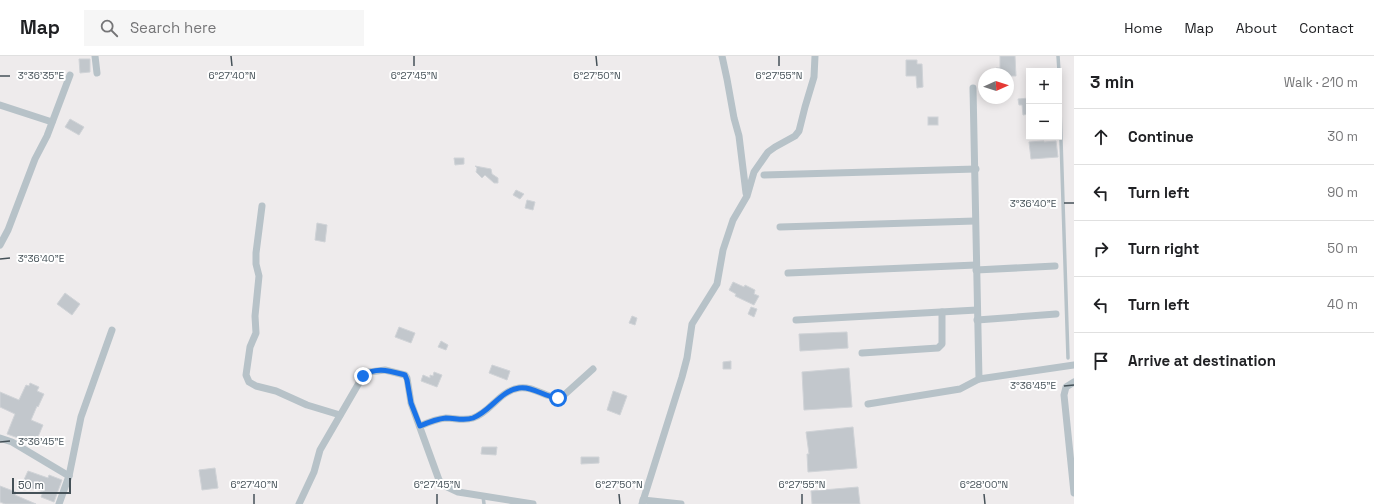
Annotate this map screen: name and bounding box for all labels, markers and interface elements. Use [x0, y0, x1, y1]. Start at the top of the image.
search box [84, 10, 364, 46]
text: Map [20, 15, 60, 40]
icon: search [98, 17, 120, 39]
text: Search here [130, 18, 216, 37]
text: Home [1124, 19, 1162, 37]
text: Map [1184, 19, 1214, 37]
text: About [1236, 19, 1277, 37]
text: Contact [1299, 19, 1354, 37]
north arrow [978, 68, 1014, 104]
map controls [1026, 68, 1062, 140]
button: + [1026, 68, 1062, 104]
text: 3°36'35"E [18, 69, 65, 82]
text: 6°27'40"N [208, 69, 256, 82]
text: 6°27'45"N [391, 69, 437, 82]
text: 6°27'50"N [573, 69, 621, 82]
text: 6°27'55"N [756, 69, 802, 82]
text: 3 min [1090, 71, 1134, 93]
text: Walk · 210 m [1284, 74, 1358, 91]
button: − [1026, 104, 1062, 140]
icon: ahead [1090, 126, 1112, 148]
text: Continue [1128, 127, 1194, 146]
text: 30 m [1327, 128, 1358, 145]
icon: left [1090, 182, 1112, 204]
text: Turn left [1128, 183, 1190, 202]
text: 90 m [1327, 184, 1358, 201]
text: 3°36'40"E [1010, 197, 1057, 210]
icon: right [1090, 238, 1112, 260]
text: Turn right [1128, 239, 1199, 258]
text: 50 m [1327, 240, 1358, 257]
text: 3°36'40"E [18, 252, 65, 265]
icon: left [1090, 294, 1112, 316]
text: Turn left [1128, 295, 1190, 314]
text: 40 m [1327, 296, 1358, 313]
icon: arrive [1090, 350, 1112, 372]
text: Arrive at destination [1128, 351, 1276, 370]
route end [354, 367, 372, 385]
text: 3°36'45"E [1010, 379, 1056, 392]
route start [549, 389, 567, 407]
text: 3°36'45"E [18, 435, 64, 448]
scale bar [12, 476, 71, 495]
text: 50 m [18, 478, 44, 492]
text: 6°27'40"N [230, 478, 278, 491]
text: 6°27'45"N [414, 478, 460, 491]
text: 6°27'50"N [595, 478, 643, 491]
text: 6°27'55"N [779, 478, 825, 491]
text: 6°28'00"N [960, 478, 1008, 491]

